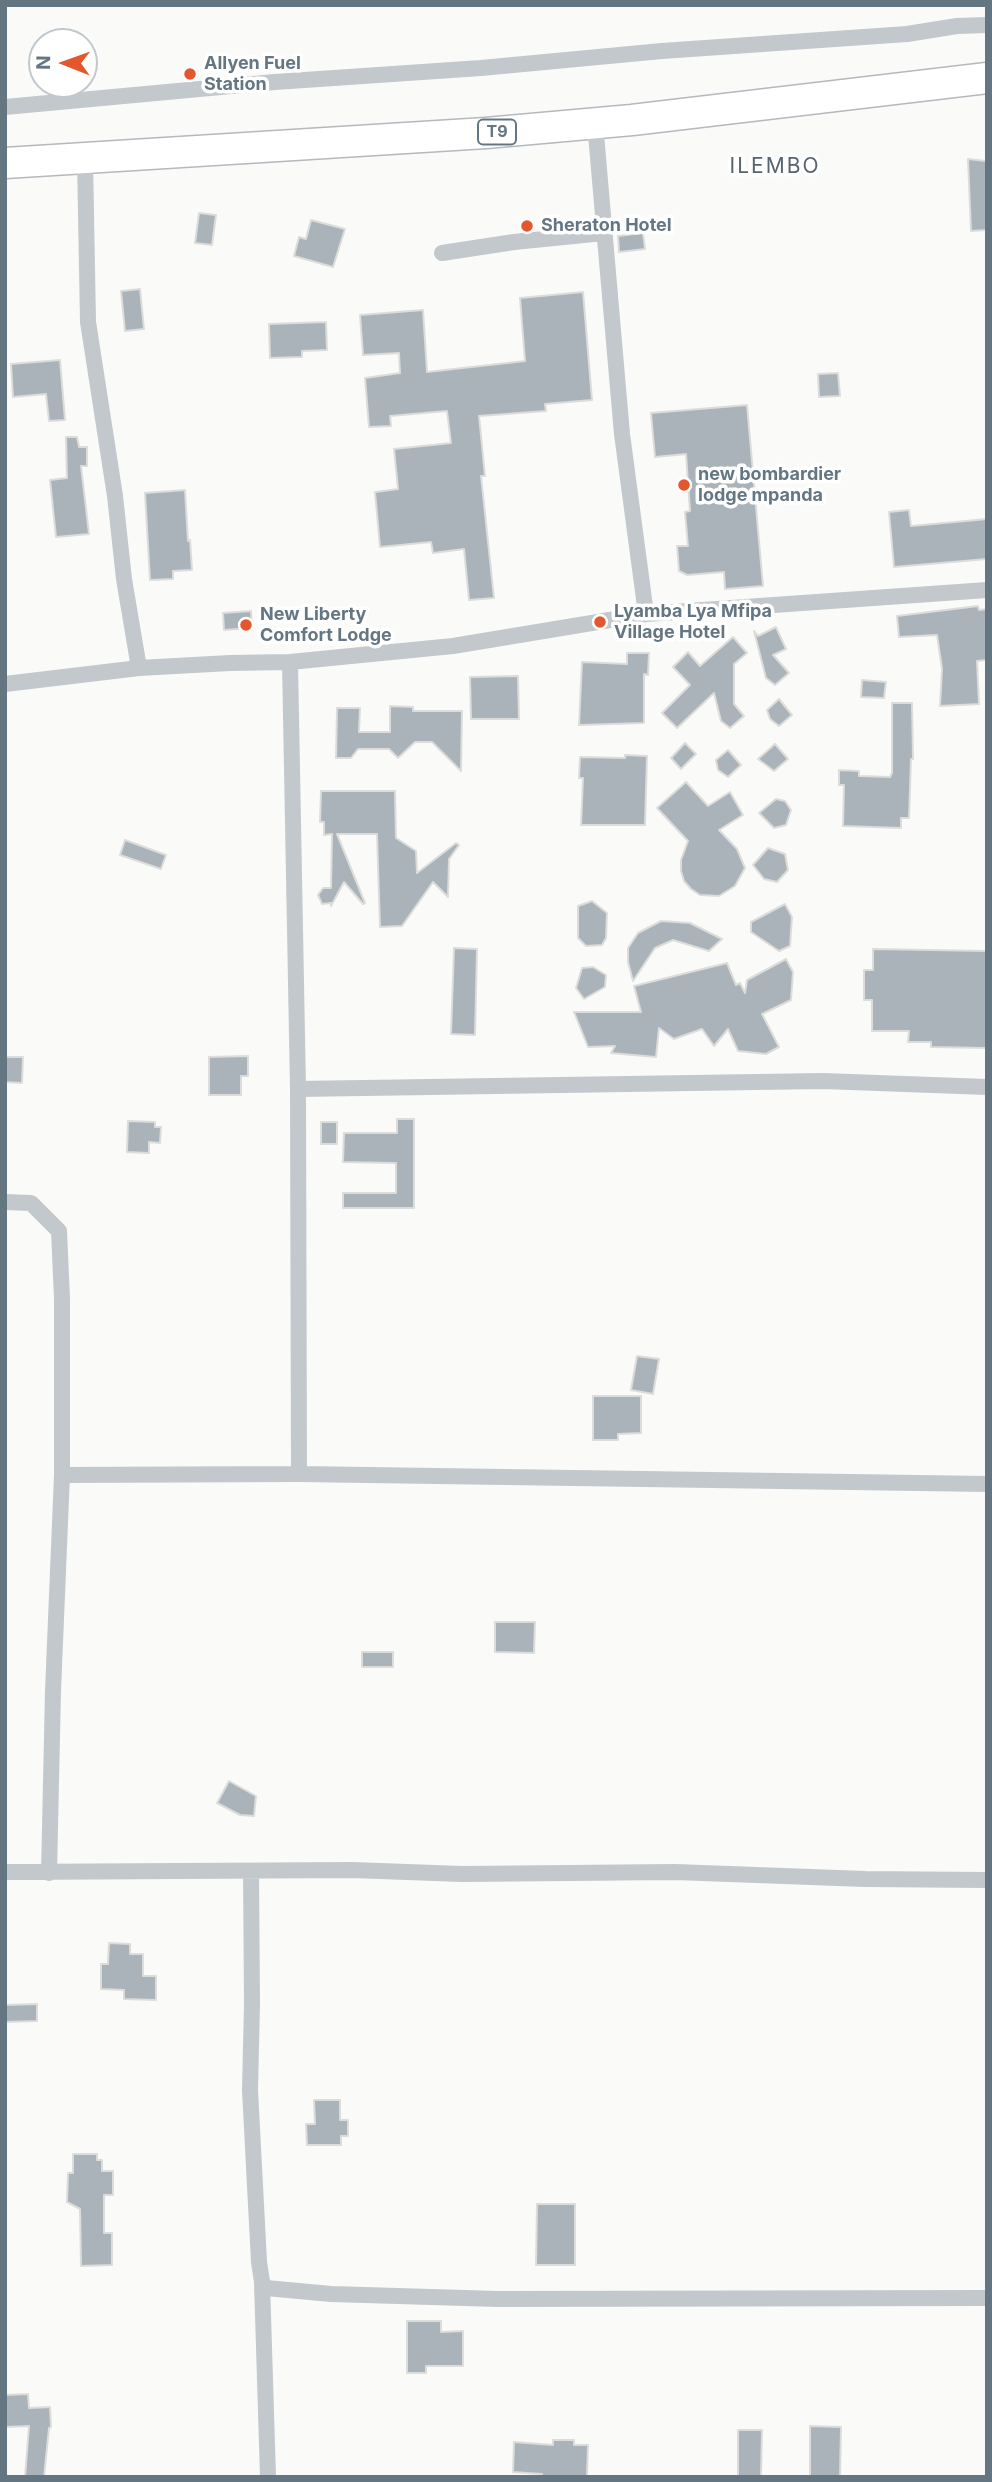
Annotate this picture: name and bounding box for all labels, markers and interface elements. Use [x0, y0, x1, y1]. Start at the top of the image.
north arrow [28, 28, 98, 98]
place label: Allyen Fuel Station [204, 53, 301, 96]
text: N [32, 55, 55, 70]
marker: Allyen Fuel Station [182, 66, 198, 82]
road number: T9 [478, 120, 516, 144]
district label: ILEMBO [730, 154, 820, 180]
place label: Sheraton Hotel [541, 215, 672, 237]
marker: Sheraton Hotel [519, 218, 535, 234]
place label: new bombardier lodge mpanda [698, 464, 841, 506]
marker: new bombardier lodge mpanda [676, 477, 692, 493]
place label: Lyamba Lya Mfipa Village Hotel [614, 601, 772, 644]
place label: New Liberty Comfort Lodge [260, 604, 392, 646]
marker: Lyamba Lya Mfipa Village Hotel [592, 614, 608, 630]
marker: New Liberty Comfort Lodge [238, 617, 254, 633]

